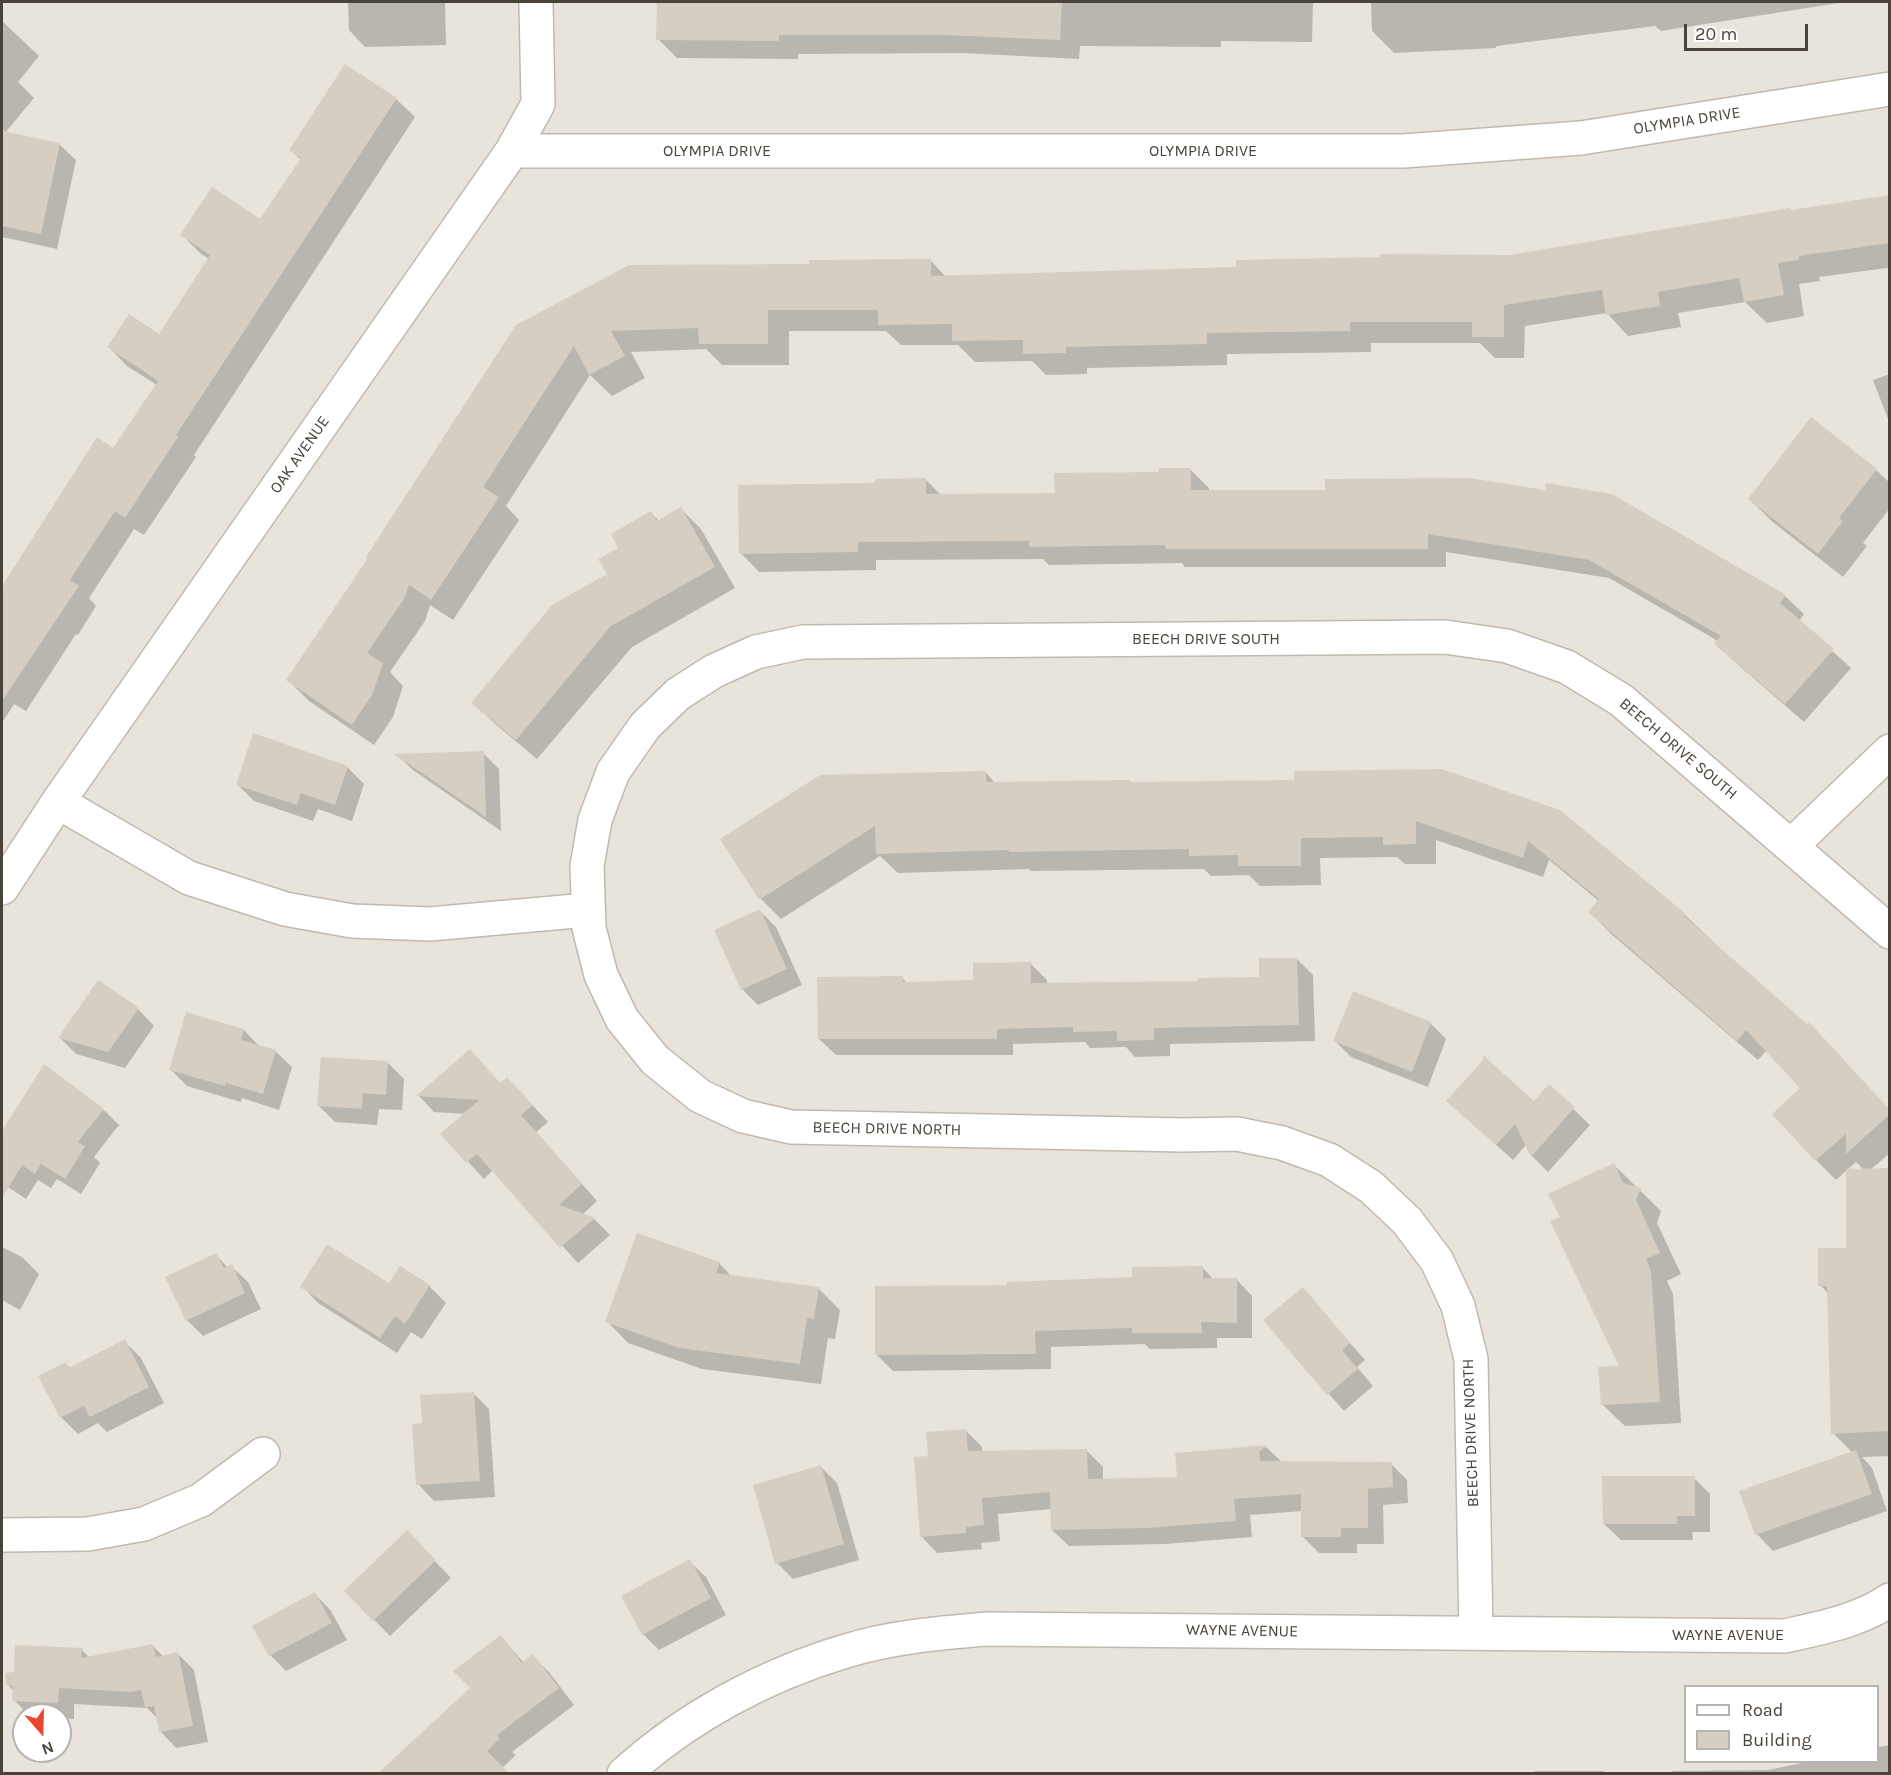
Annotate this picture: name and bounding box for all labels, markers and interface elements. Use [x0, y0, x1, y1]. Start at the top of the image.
scale bar [1687, 12, 1812, 50]
text: 20 m [1695, 23, 1737, 45]
street label: OLYMPIA DRIVE [1632, 103, 1742, 139]
street label: OLYMPIA DRIVE [663, 141, 771, 161]
street label: OLYMPIA DRIVE [1149, 141, 1257, 161]
street label: OAK AVENUE [266, 413, 334, 497]
street label: BEECH DRIVE SOUTH [1132, 629, 1280, 649]
street label: BEECH DRIVE SOUTH [1615, 694, 1741, 804]
street label: BEECH DRIVE NORTH [813, 1118, 961, 1140]
street label: BEECH DRIVE NORTH [1459, 1358, 1483, 1508]
street label: WAYNE AVENUE [1186, 1620, 1298, 1642]
street label: WAYNE AVENUE [1672, 1625, 1784, 1645]
legend [1684, 1685, 1879, 1763]
text: Road [1742, 1699, 1783, 1721]
north arrow [12, 1703, 72, 1763]
text: Building [1742, 1729, 1812, 1751]
text: N [39, 1738, 56, 1759]

